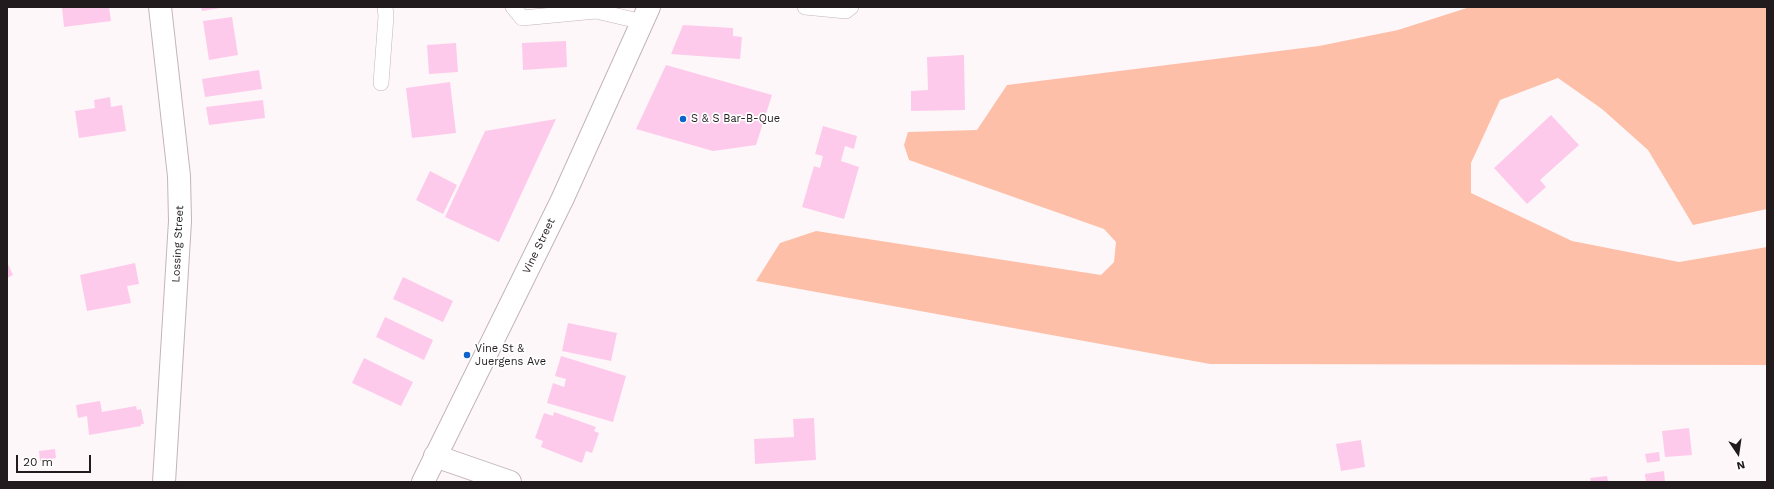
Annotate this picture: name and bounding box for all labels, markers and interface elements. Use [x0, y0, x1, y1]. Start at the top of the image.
place label: S & S Bar-B-Que [691, 112, 780, 126]
marker: S & S Bar-B-Que [678, 114, 688, 124]
street label: Lossing Street [169, 205, 187, 283]
street label: Vine Street [520, 216, 558, 276]
place label: Vine St & Juergens Ave [475, 342, 546, 368]
marker: Vine St & Juergens Ave [462, 350, 472, 360]
north arrow [1718, 433, 1758, 473]
scale bar [18, 447, 93, 473]
text: 20 m [23, 455, 53, 469]
text: N [1735, 458, 1746, 472]

